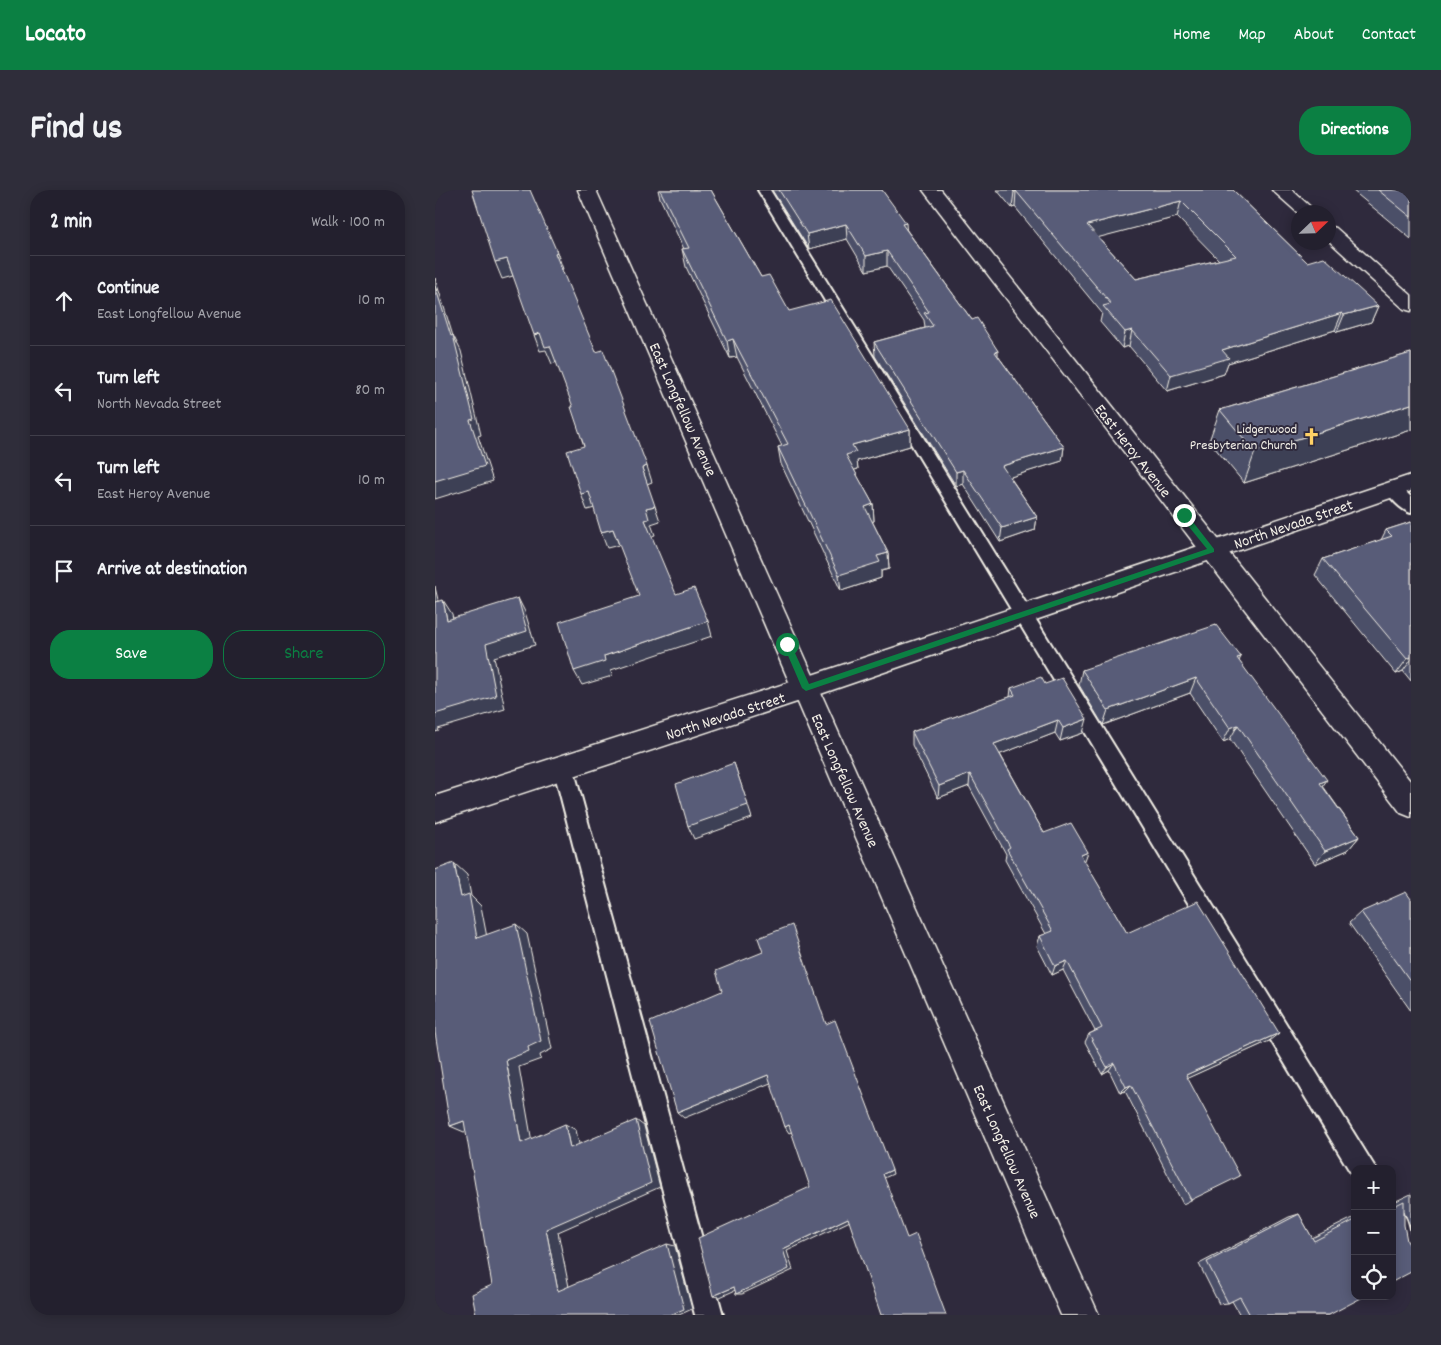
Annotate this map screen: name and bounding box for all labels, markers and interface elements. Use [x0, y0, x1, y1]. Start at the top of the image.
text: Locato [25, 18, 86, 52]
text: Home [1173, 23, 1210, 48]
text: Map [1238, 23, 1266, 48]
text: About [1294, 23, 1334, 48]
text: Contact [1362, 23, 1416, 48]
text: Find us [30, 105, 122, 155]
button: Directions [1299, 106, 1411, 155]
north arrow [1291, 205, 1336, 250]
text: 2 min [50, 208, 92, 238]
text: Walk · 100 m [311, 211, 385, 234]
text: Continue [97, 276, 159, 303]
icon: ahead [50, 287, 78, 315]
text: 10 m [358, 289, 385, 312]
text: East Longfellow Avenue [97, 303, 241, 326]
street label: East Longfellow Avenue [642, 339, 722, 481]
text: Turn left [97, 366, 160, 393]
icon: left [50, 377, 78, 405]
text: 80 m [355, 379, 385, 402]
text: North Nevada Street [97, 393, 222, 416]
street label: East Heroy Avenue [1088, 400, 1176, 503]
place label: Lidgerwood Presbyterian Church [1190, 420, 1297, 456]
church icon: Lidgerwood Presbyterian Church [1301, 426, 1321, 446]
text: Turn left [97, 456, 160, 483]
icon: left [50, 467, 78, 495]
text: 10 m [358, 469, 385, 492]
text: East Heroy Avenue [97, 483, 210, 506]
street label: North Nevada Street [1231, 494, 1357, 557]
route end [1173, 504, 1196, 527]
icon: arrive [50, 557, 78, 585]
text: Arrive at destination [97, 557, 247, 584]
button: Save [50, 630, 213, 679]
button: Share [223, 630, 385, 679]
route start [776, 633, 799, 656]
street label: North Nevada Street [663, 687, 789, 748]
street label: East Longfellow Avenue [804, 710, 884, 852]
street label: East Longfellow Avenue [966, 1081, 1046, 1223]
map controls [1351, 1165, 1396, 1300]
button: + [1351, 1165, 1396, 1210]
button: − [1351, 1210, 1396, 1255]
button: locate [1351, 1255, 1396, 1300]

